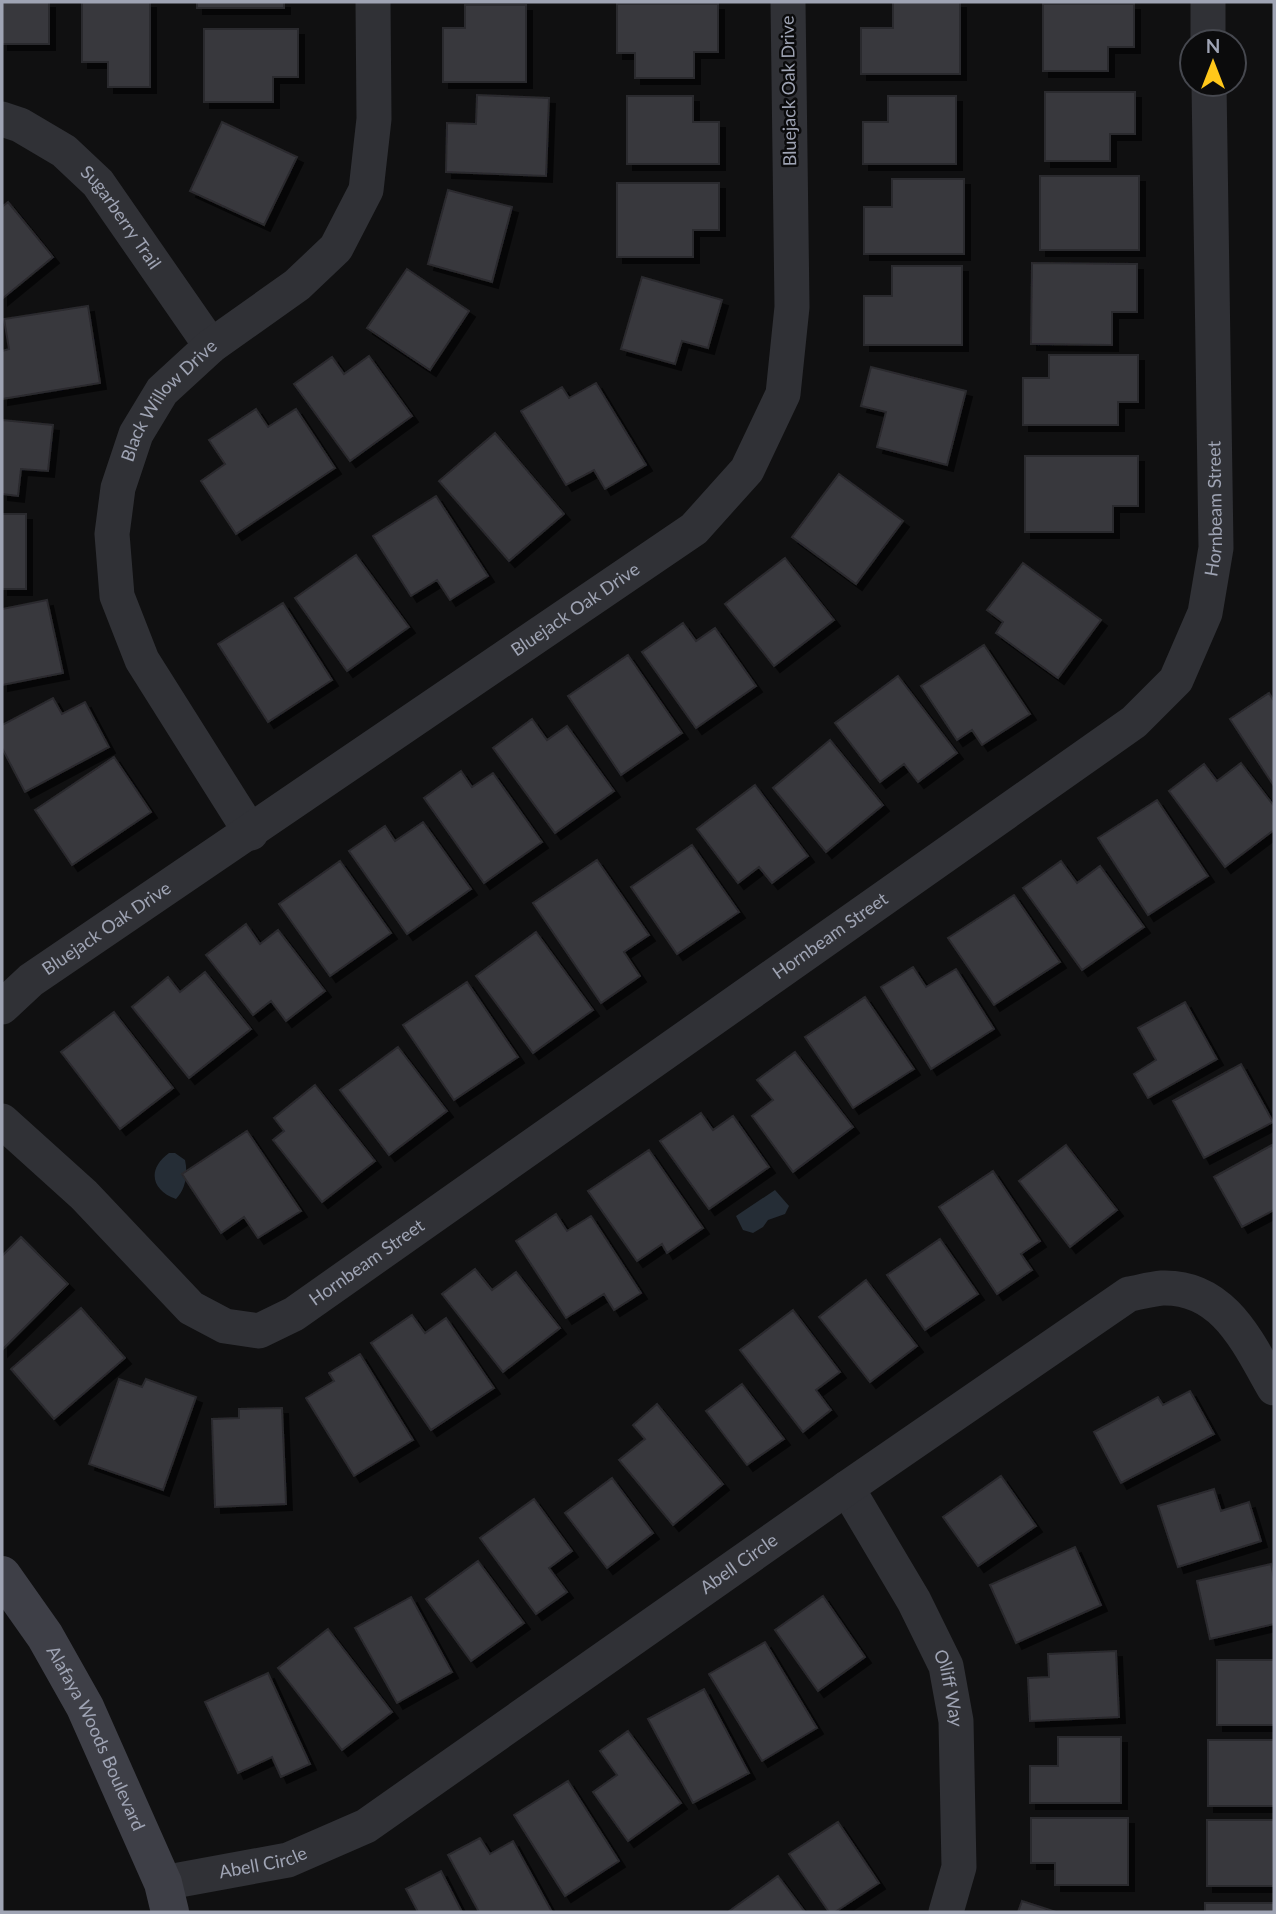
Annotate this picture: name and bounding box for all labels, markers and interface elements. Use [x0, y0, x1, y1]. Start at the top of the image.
street label: Bluejack Oak Drive [776, 16, 800, 167]
north arrow [1178, 28, 1248, 98]
text: N [1206, 34, 1220, 57]
street label: Sugarberry Trail [76, 160, 166, 273]
street label: Black Willow Drive [116, 334, 221, 464]
street label: Hornbeam Street [1199, 440, 1226, 578]
street label: Bluejack Oak Drive [506, 557, 643, 660]
street label: Bluejack Oak Drive [37, 876, 175, 979]
street label: Hornbeam Street [768, 887, 892, 983]
street label: Hornbeam Street [305, 1213, 429, 1310]
street label: Abell Circle [695, 1528, 781, 1598]
street label: Alafaya Woods Boulevard [43, 1641, 150, 1834]
street label: Olliff Way [929, 1645, 968, 1728]
street label: Abell Circle [217, 1841, 310, 1883]

